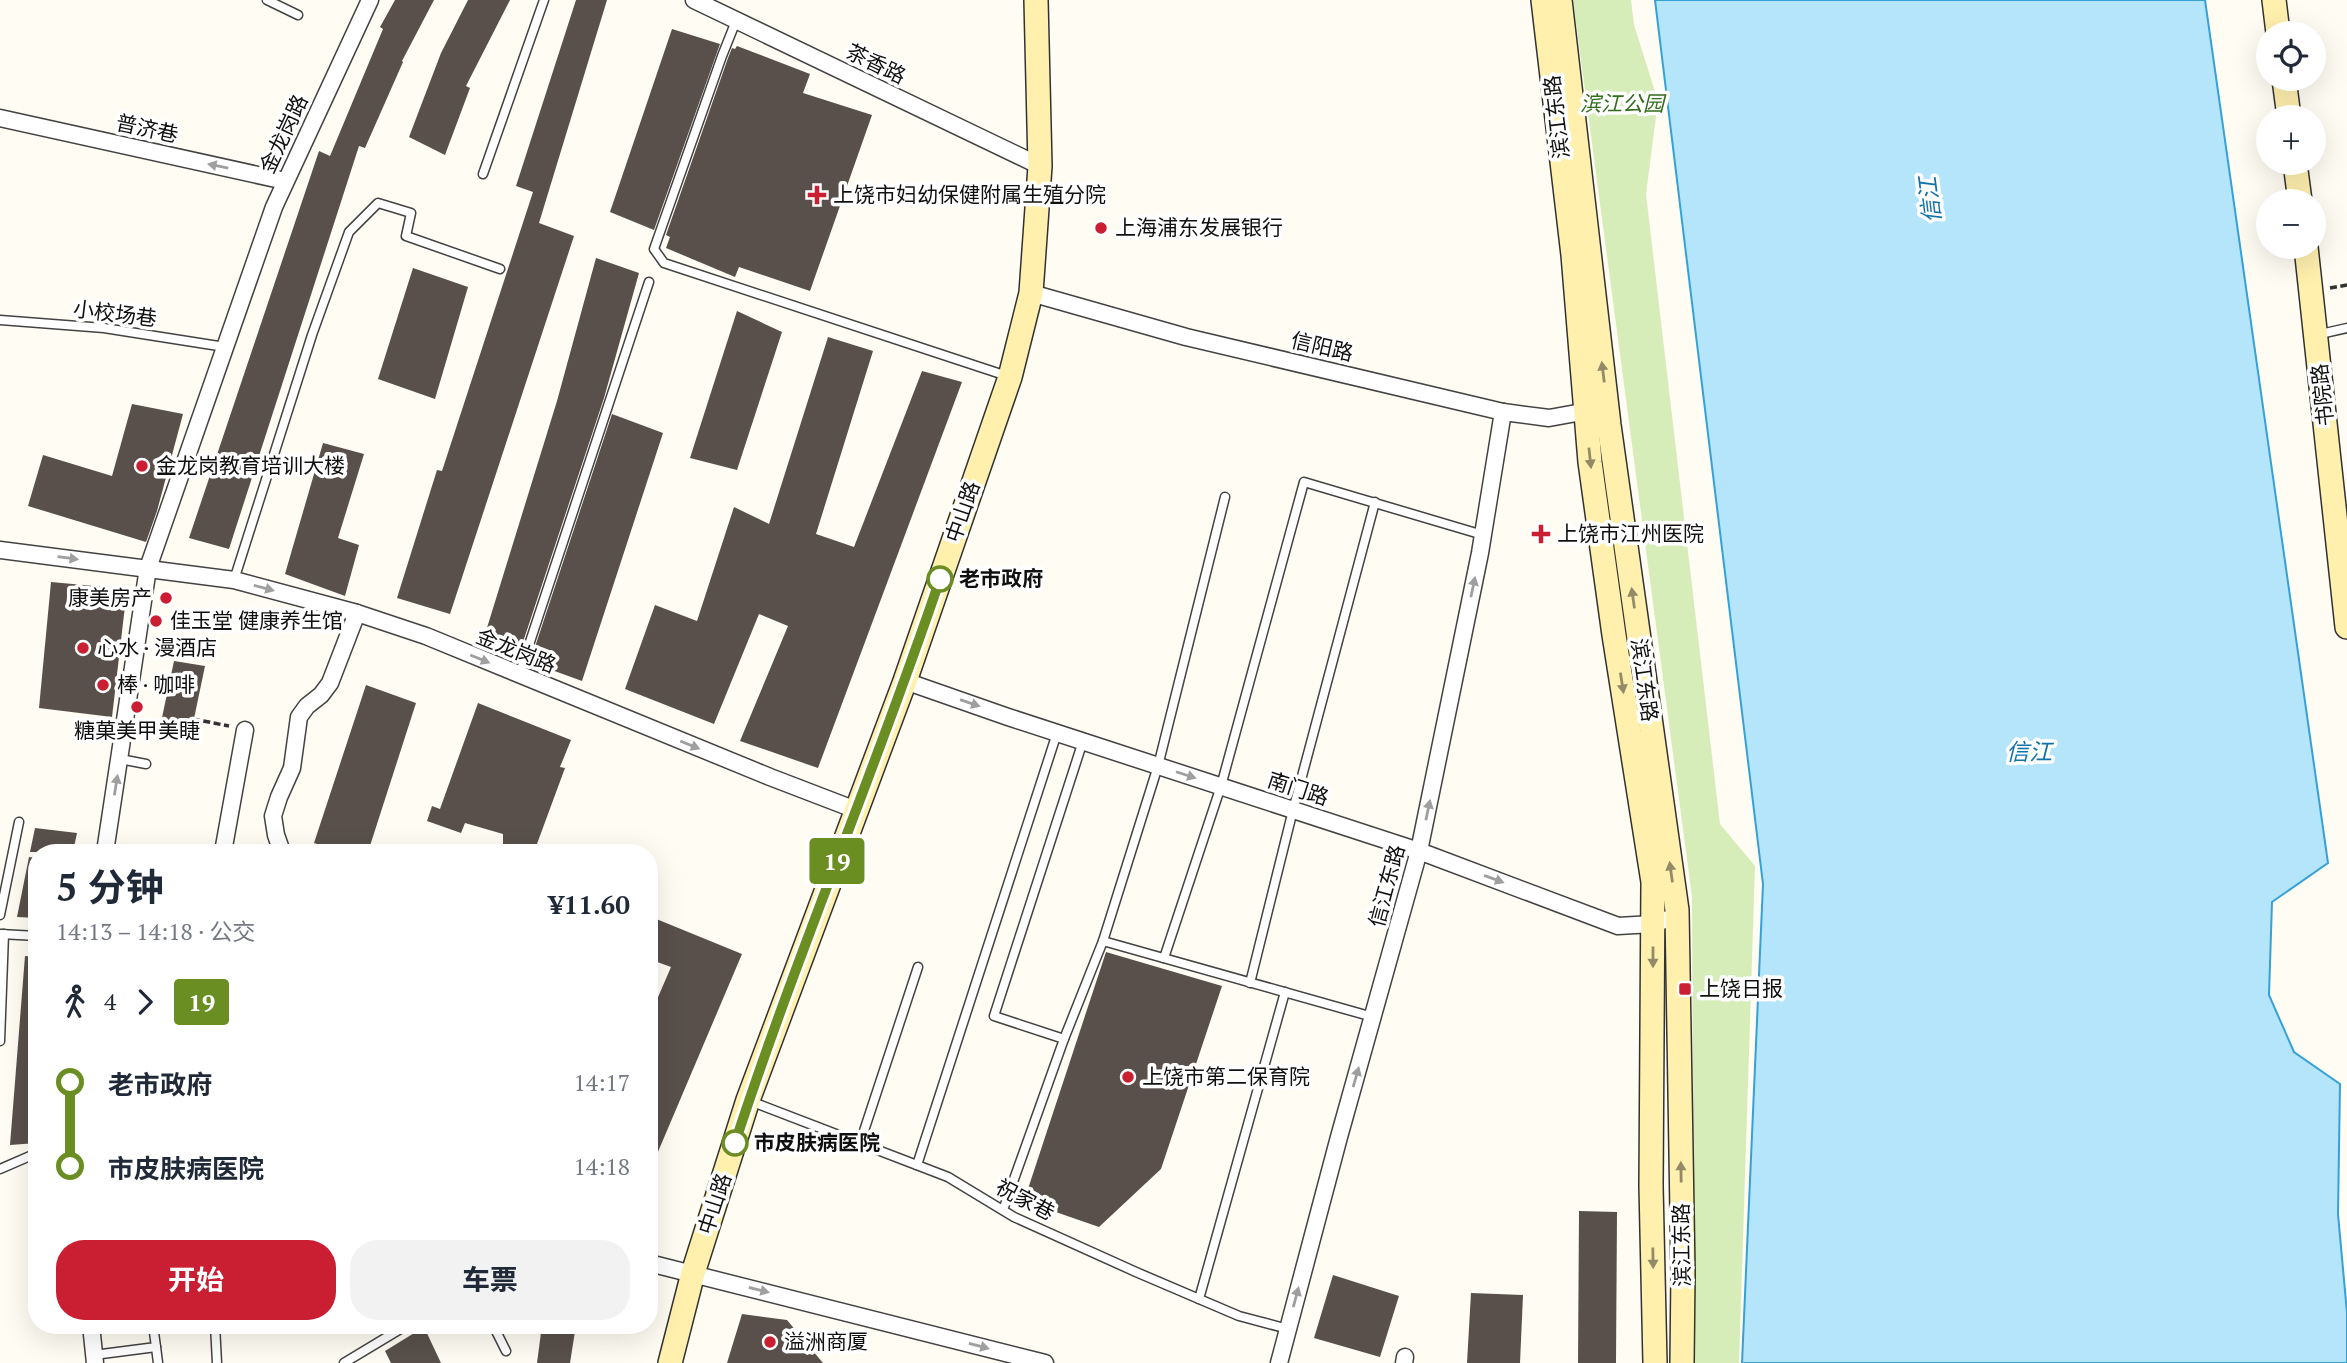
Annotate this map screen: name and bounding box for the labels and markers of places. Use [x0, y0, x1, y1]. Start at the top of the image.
place label: 上饶市妇幼保健附属生殖分院 [833, 180, 1106, 208]
marker: 上饶市妇幼保健附属生殖分院 [807, 185, 827, 205]
place label: 上海浦东发展银行 [1115, 213, 1283, 241]
marker: 上海浦东发展银行 [1093, 220, 1109, 236]
place label: 金龙岗教育培训大楼 [156, 451, 345, 479]
marker: 金龙岗教育培训大楼 [134, 458, 150, 474]
place label: 上饶市江州医院 [1557, 519, 1704, 547]
marker: 上饶市江州医院 [1531, 524, 1551, 544]
place label: 老市政府 [959, 564, 1043, 592]
marker: 老市政府 [927, 566, 953, 592]
place label: 康美房产 [68, 583, 152, 611]
marker: 康美房产 [158, 590, 174, 606]
place label: 佳玉堂 健康养生馆 [170, 606, 343, 634]
marker: 佳玉堂 健康养生馆 [148, 613, 164, 629]
place label: 心水 · 漫酒店 [97, 633, 217, 661]
marker: 心水 · 漫酒店 [75, 640, 91, 656]
place label: 棒 · 咖啡 [117, 670, 195, 698]
marker: 棒 · 咖啡 [95, 677, 111, 693]
marker: 糖菓美甲美睫 [129, 699, 145, 715]
place label: 糖菓美甲美睫 [74, 716, 200, 744]
place label: 上饶日报 [1699, 974, 1783, 1002]
marker: 上饶日报 [1677, 981, 1693, 997]
place label: 上饶市第二保育院 [1142, 1062, 1310, 1090]
marker: 上饶市第二保育院 [1120, 1069, 1136, 1085]
place label: 市皮肤病医院 [754, 1128, 880, 1156]
marker: 市皮肤病医院 [722, 1130, 748, 1156]
place label: 溢洲商厦 [784, 1327, 868, 1355]
marker: 溢洲商厦 [762, 1334, 778, 1350]

